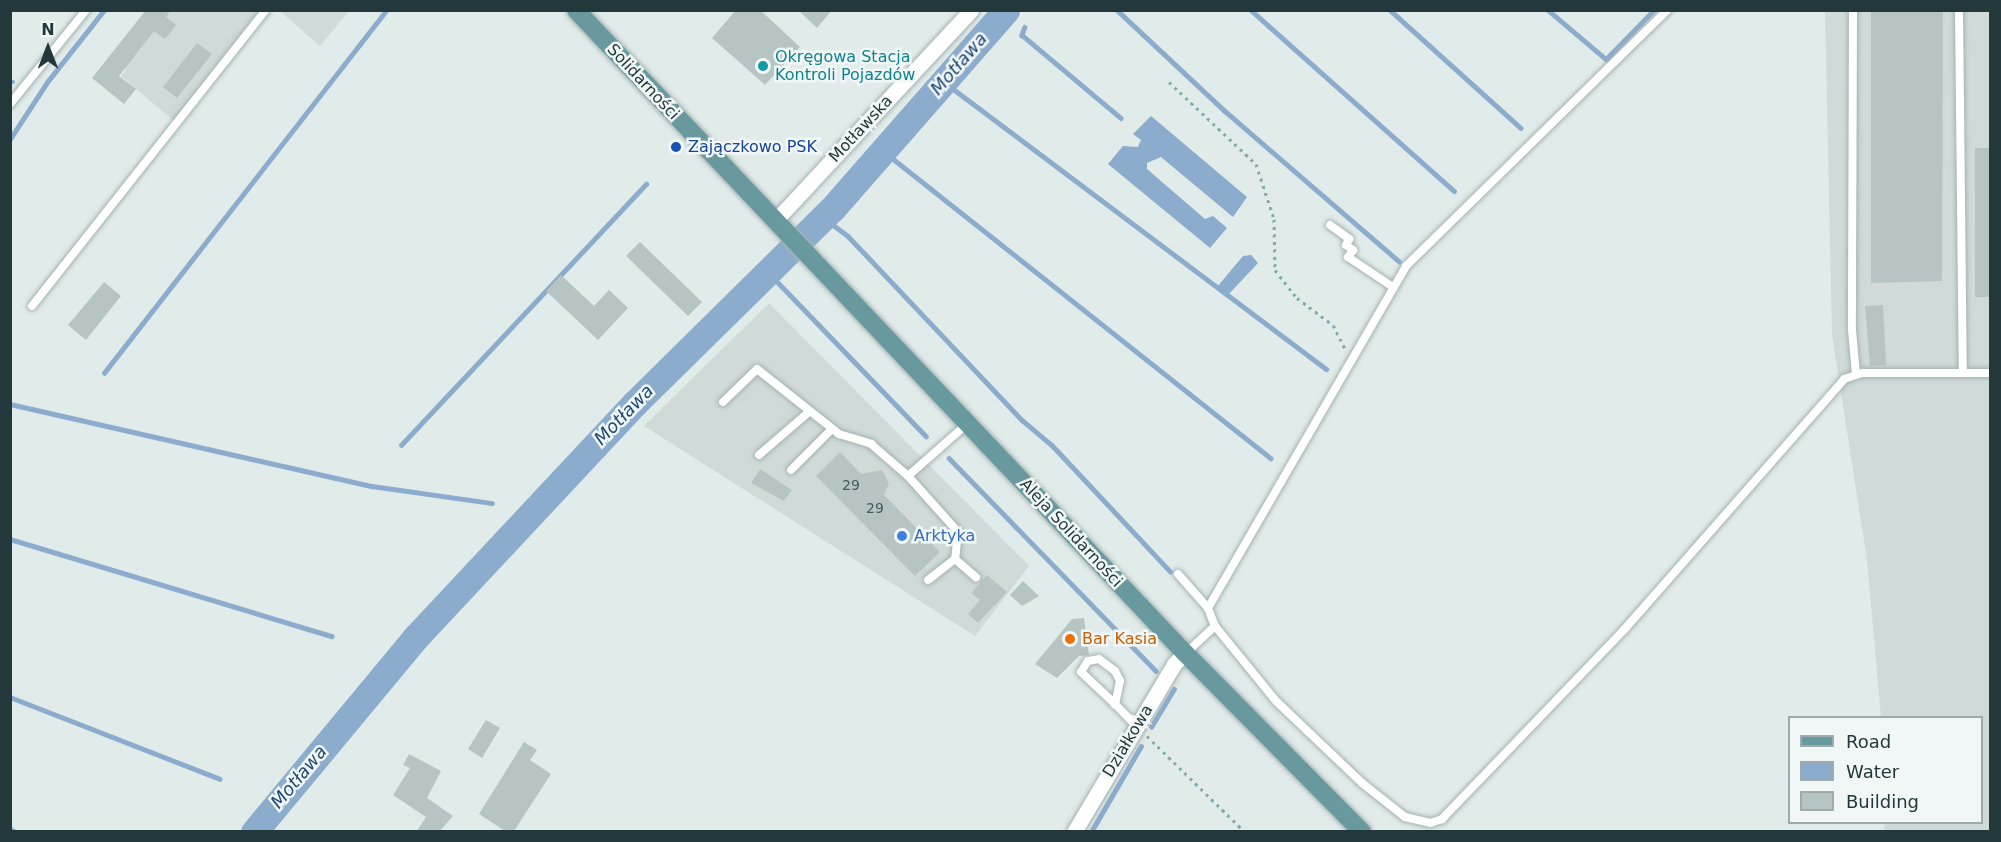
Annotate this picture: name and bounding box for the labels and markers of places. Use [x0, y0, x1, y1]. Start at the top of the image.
place label: Okręgowa Stacja Kontroli Pojazdów [775, 47, 915, 85]
marker: Okręgowa Stacja Kontroli Pojazdów [756, 59, 770, 73]
place label: Zajączkowo PSK [688, 137, 817, 157]
marker: Zajączkowo PSK [669, 140, 683, 154]
place label: Arktyka [914, 526, 975, 546]
marker: Arktyka [895, 529, 909, 543]
place label: Bar Kasia [1082, 629, 1157, 649]
marker: Bar Kasia [1063, 632, 1077, 646]

